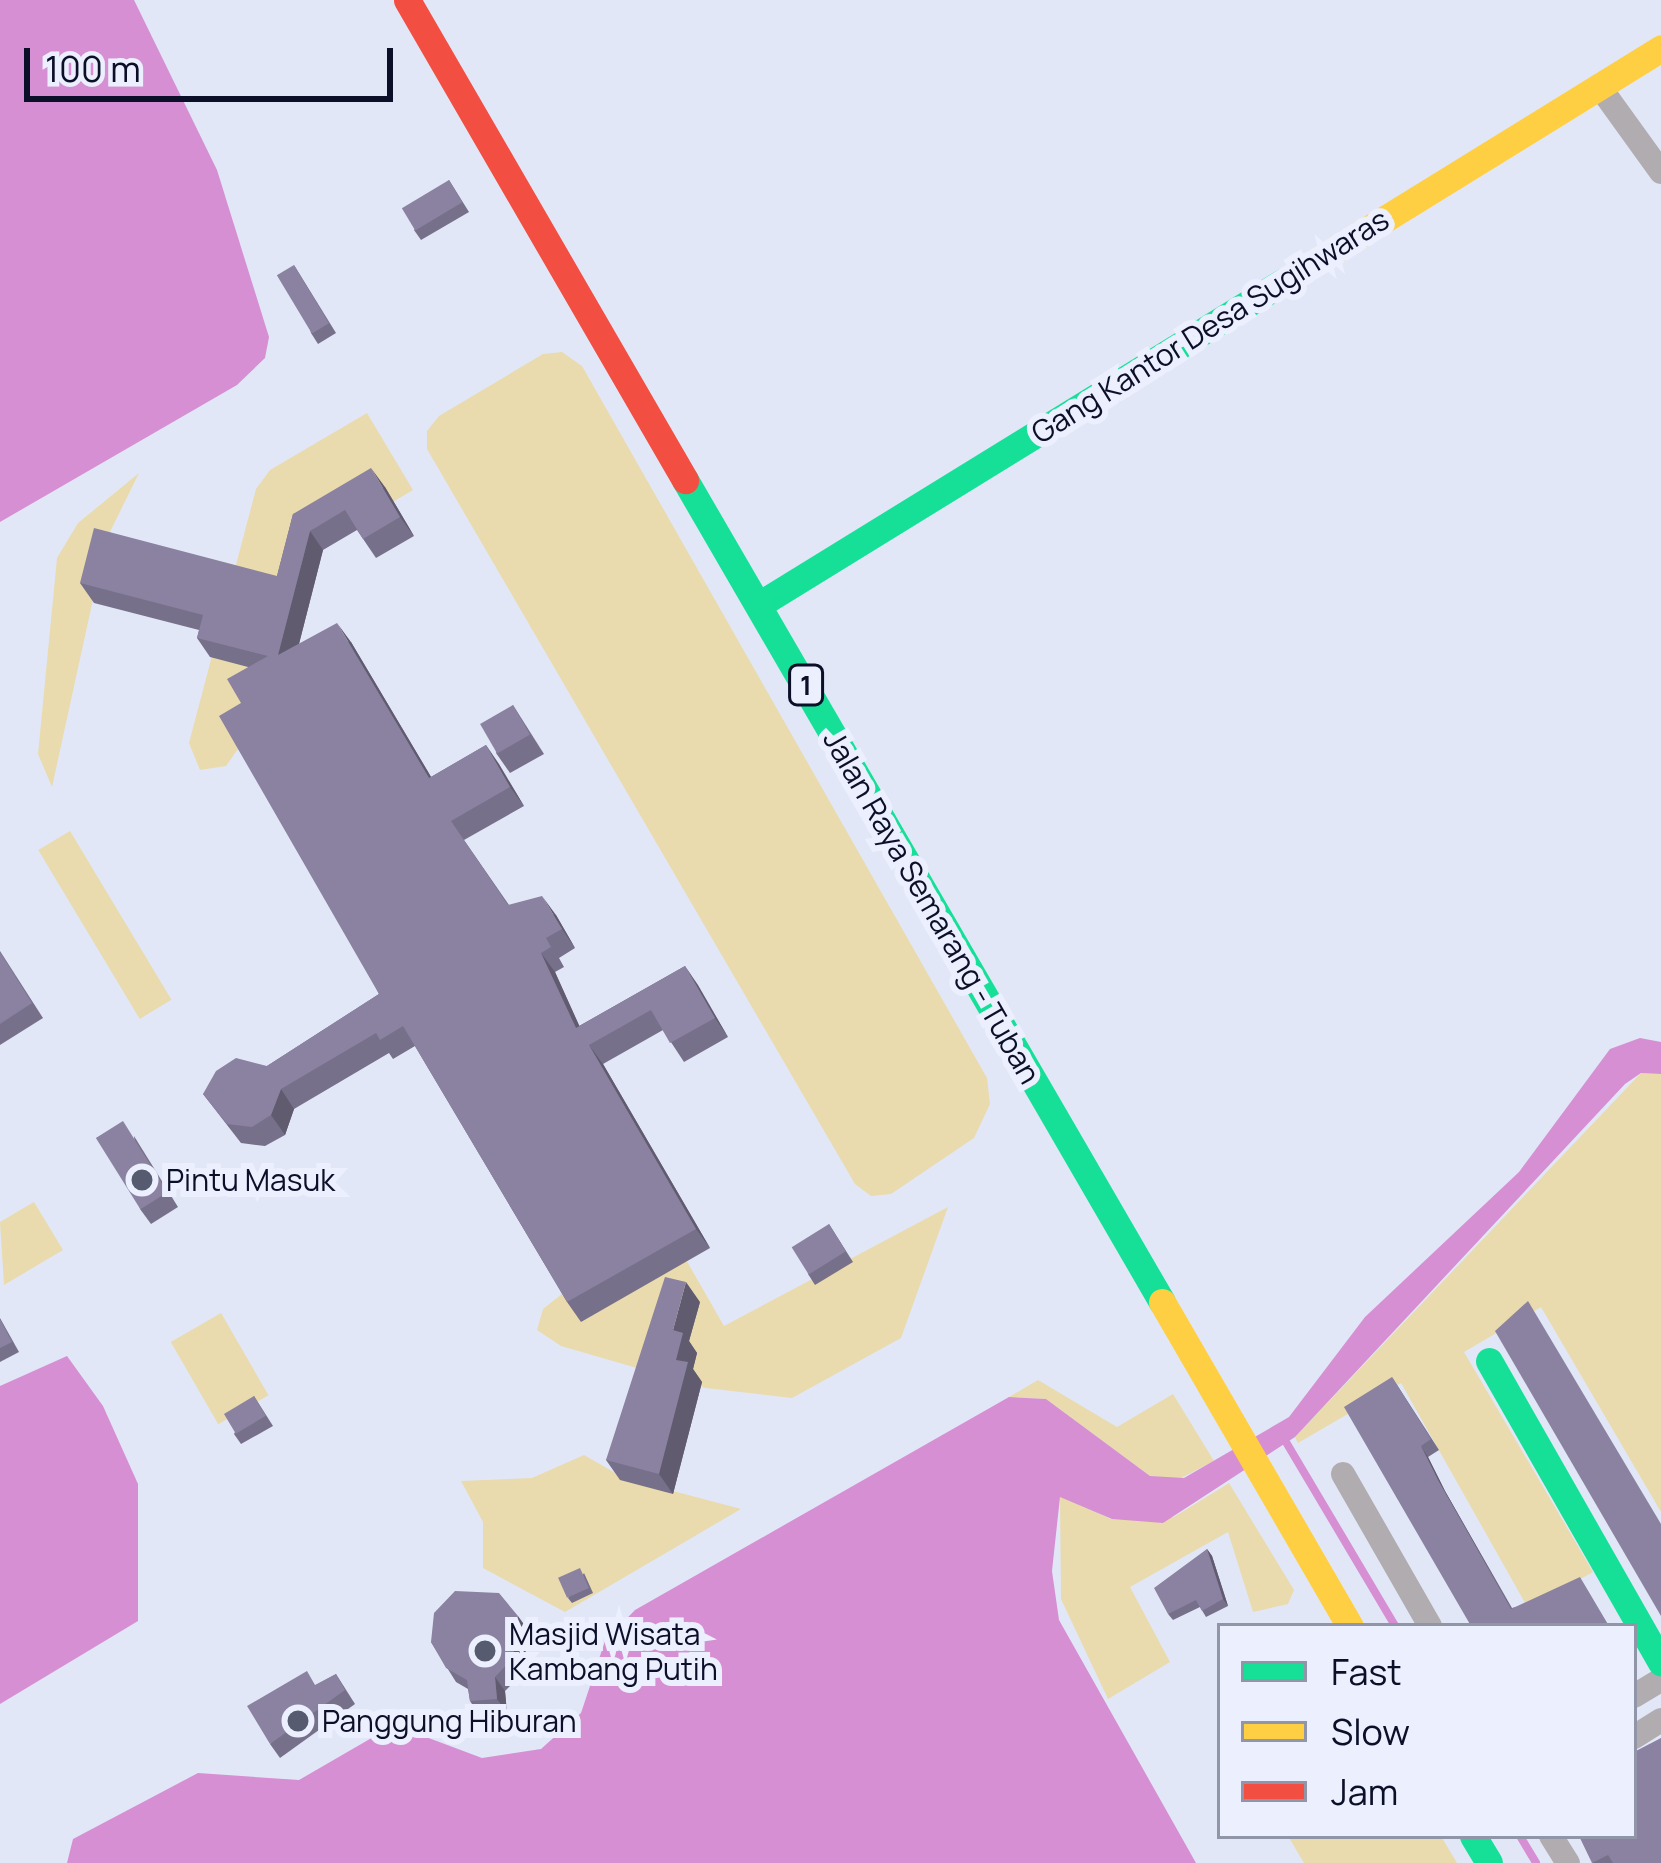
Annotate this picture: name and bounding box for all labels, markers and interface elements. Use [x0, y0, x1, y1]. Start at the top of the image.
scale bar [30, 24, 399, 98]
text: 100 m [45, 44, 141, 93]
street label: Gang Kantor Desa Sugihwaras [1025, 201, 1395, 451]
road number: 1 [788, 664, 824, 706]
street label: Jalan Raya Semarang - Tuban [816, 724, 1048, 1090]
place label: Pintu Masuk [166, 1162, 335, 1198]
marker: Pintu Masuk [129, 1167, 155, 1193]
place label: Masjid Wisata Kambang Putih [509, 1616, 718, 1686]
legend [1217, 1623, 1637, 1839]
marker: Masjid Wisata Kambang Putih [472, 1638, 498, 1664]
text: Fast [1331, 1647, 1402, 1696]
place label: Panggung Hiburan [322, 1703, 577, 1739]
text: Slow [1331, 1707, 1410, 1756]
marker: Panggung Hiburan [285, 1708, 311, 1734]
text: Jam [1331, 1767, 1398, 1816]

